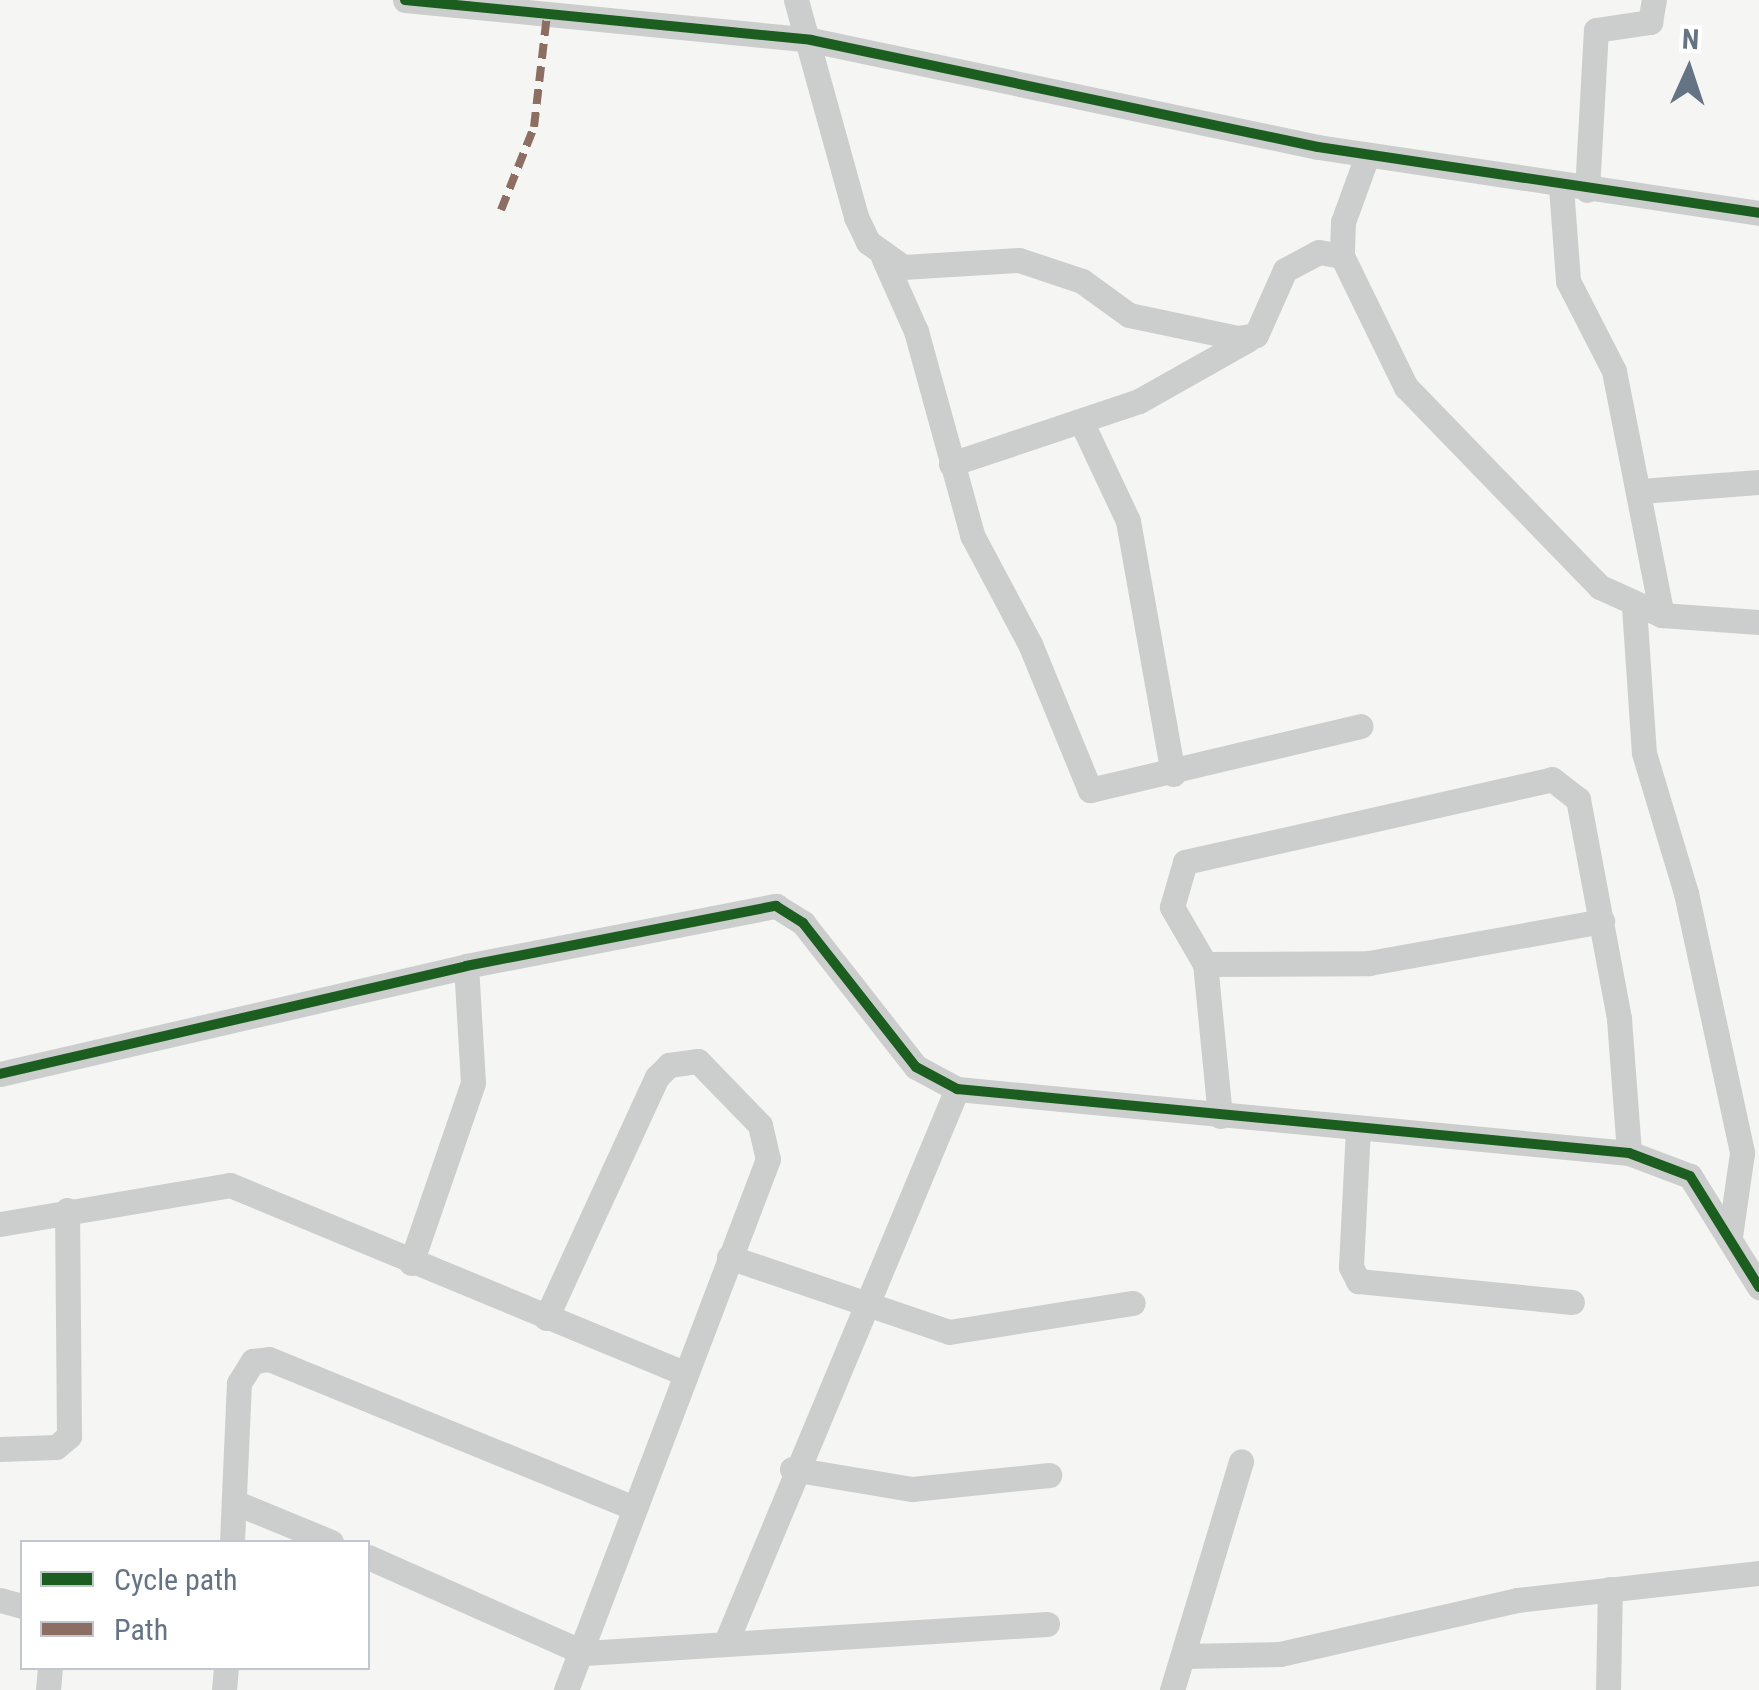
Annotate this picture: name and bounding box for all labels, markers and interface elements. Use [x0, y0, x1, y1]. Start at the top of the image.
north arrow [1639, 20, 1739, 120]
text: N [1681, 23, 1700, 56]
legend [20, 1540, 370, 1670]
text: Cycle path [114, 1562, 238, 1597]
text: Path [114, 1612, 168, 1647]

